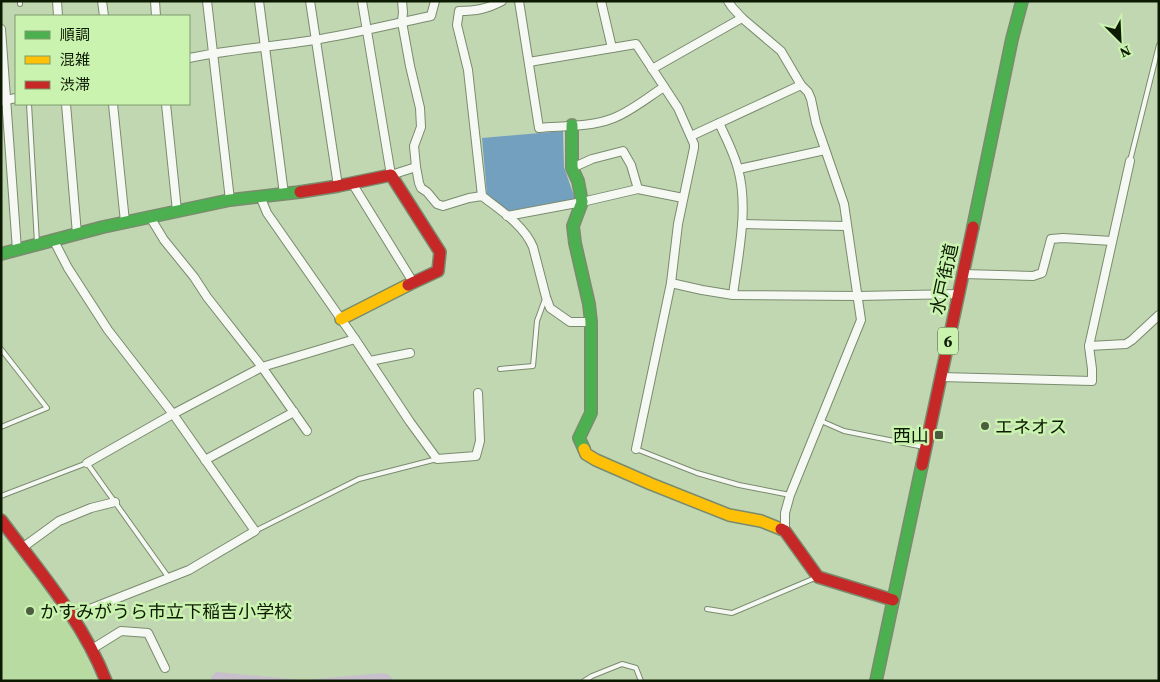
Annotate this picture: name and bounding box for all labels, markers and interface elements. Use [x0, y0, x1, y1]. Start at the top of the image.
legend [15, 15, 190, 105]
north arrow [1095, 15, 1145, 65]
text: 順調 [60, 24, 90, 45]
text: N [1117, 41, 1134, 63]
text: 混雑 [60, 49, 90, 70]
text: 渋滞 [60, 74, 90, 95]
street label: 水戸街道 [924, 241, 964, 317]
road number: 6 [938, 328, 958, 354]
place label: エネオス [995, 414, 1067, 439]
marker: エネオス [979, 420, 991, 432]
place label: 西山 [893, 423, 929, 448]
marker: 西山 [933, 429, 945, 441]
place label: かすみがうら市立下稲吉小学校 [40, 599, 292, 624]
marker: かすみがうら市立下稲吉小学校 [24, 605, 36, 617]

